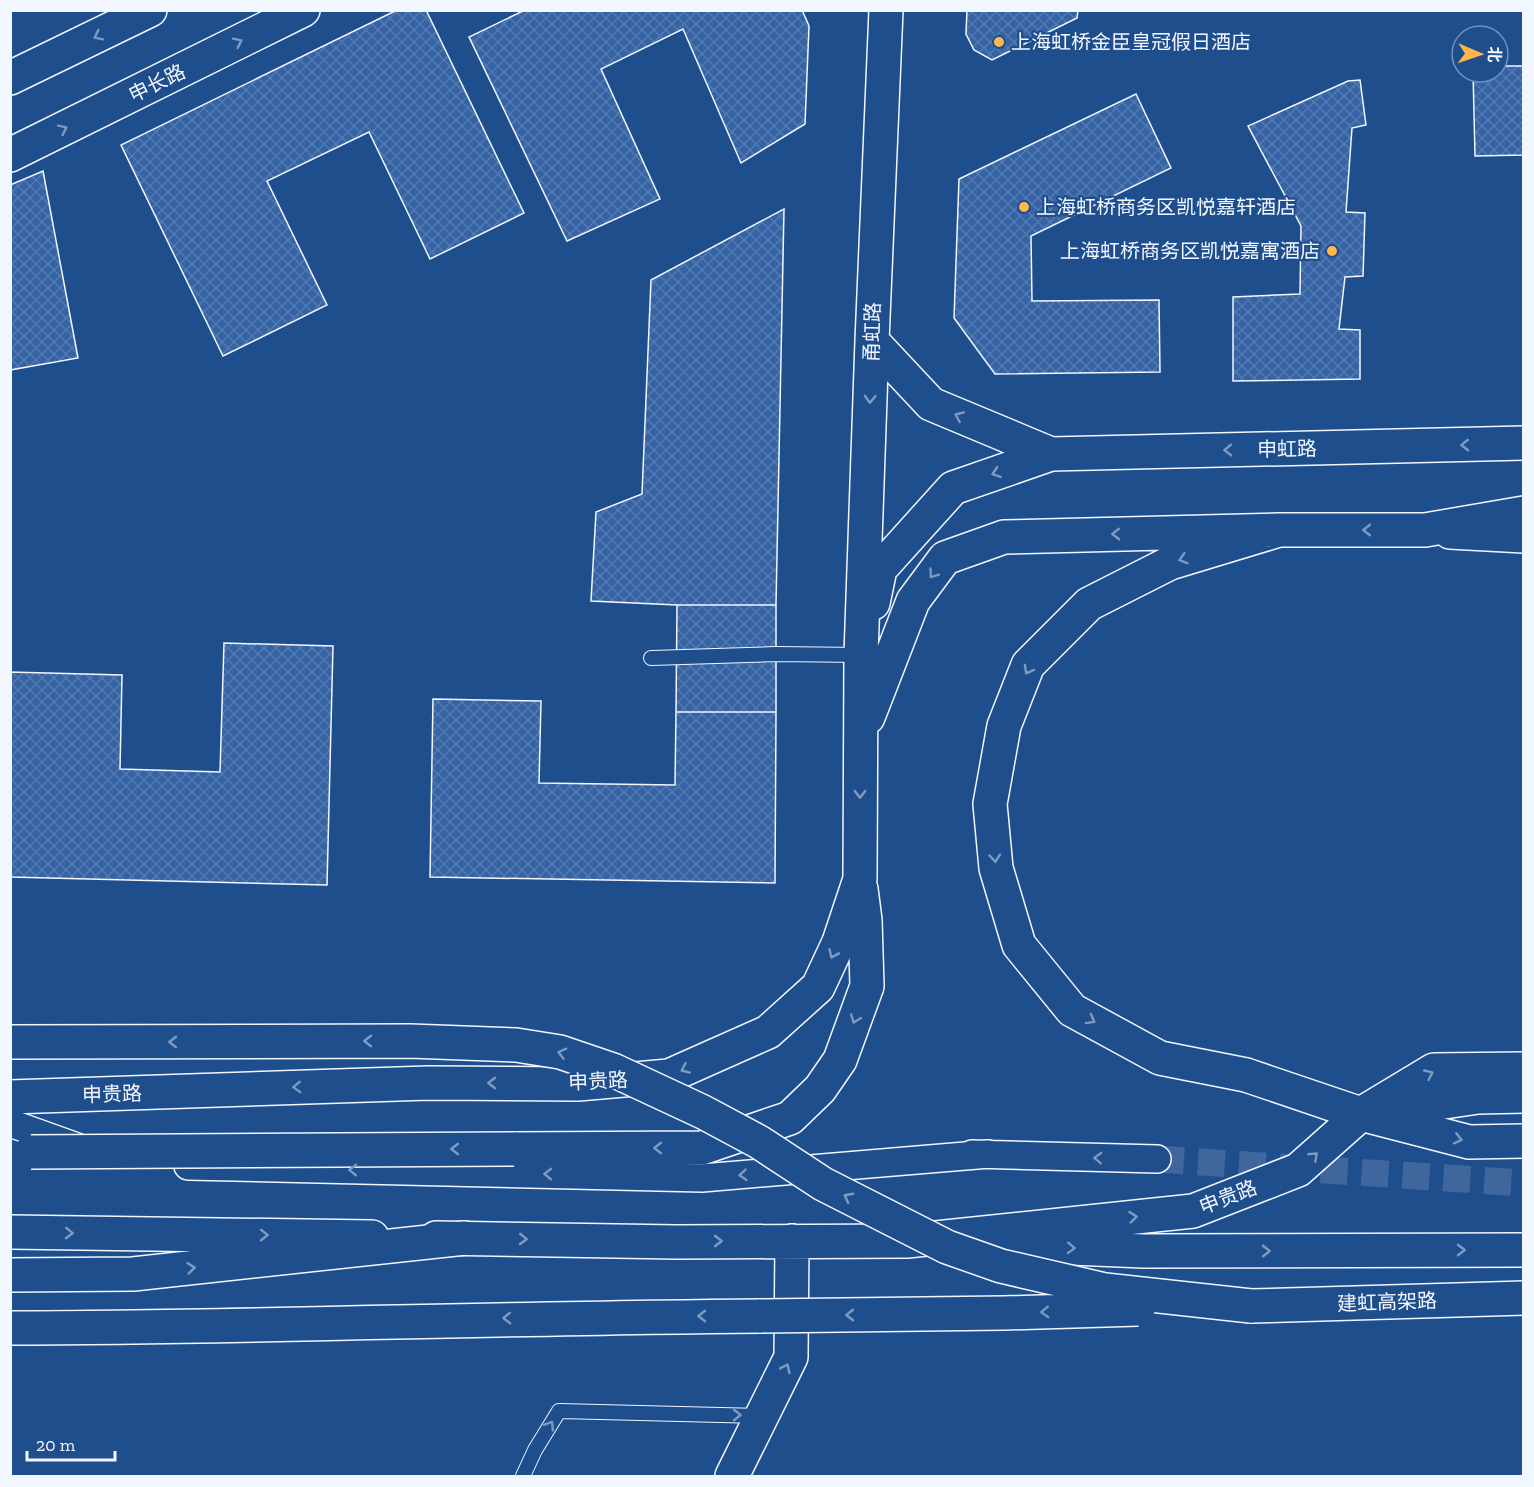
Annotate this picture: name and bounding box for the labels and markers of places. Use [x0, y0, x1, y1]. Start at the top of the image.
place label: 上海虹桥金臣皇冠假日酒店 [1011, 30, 1251, 54]
marker: 上海虹桥金臣皇冠假日酒店 [992, 35, 1006, 49]
place label: 上海虹桥商务区凯悦嘉轩酒店 [1036, 195, 1296, 219]
marker: 上海虹桥商务区凯悦嘉轩酒店 [1017, 200, 1031, 214]
place label: 上海虹桥商务区凯悦嘉寓酒店 [1060, 239, 1320, 263]
marker: 上海虹桥商务区凯悦嘉寓酒店 [1325, 244, 1339, 258]

